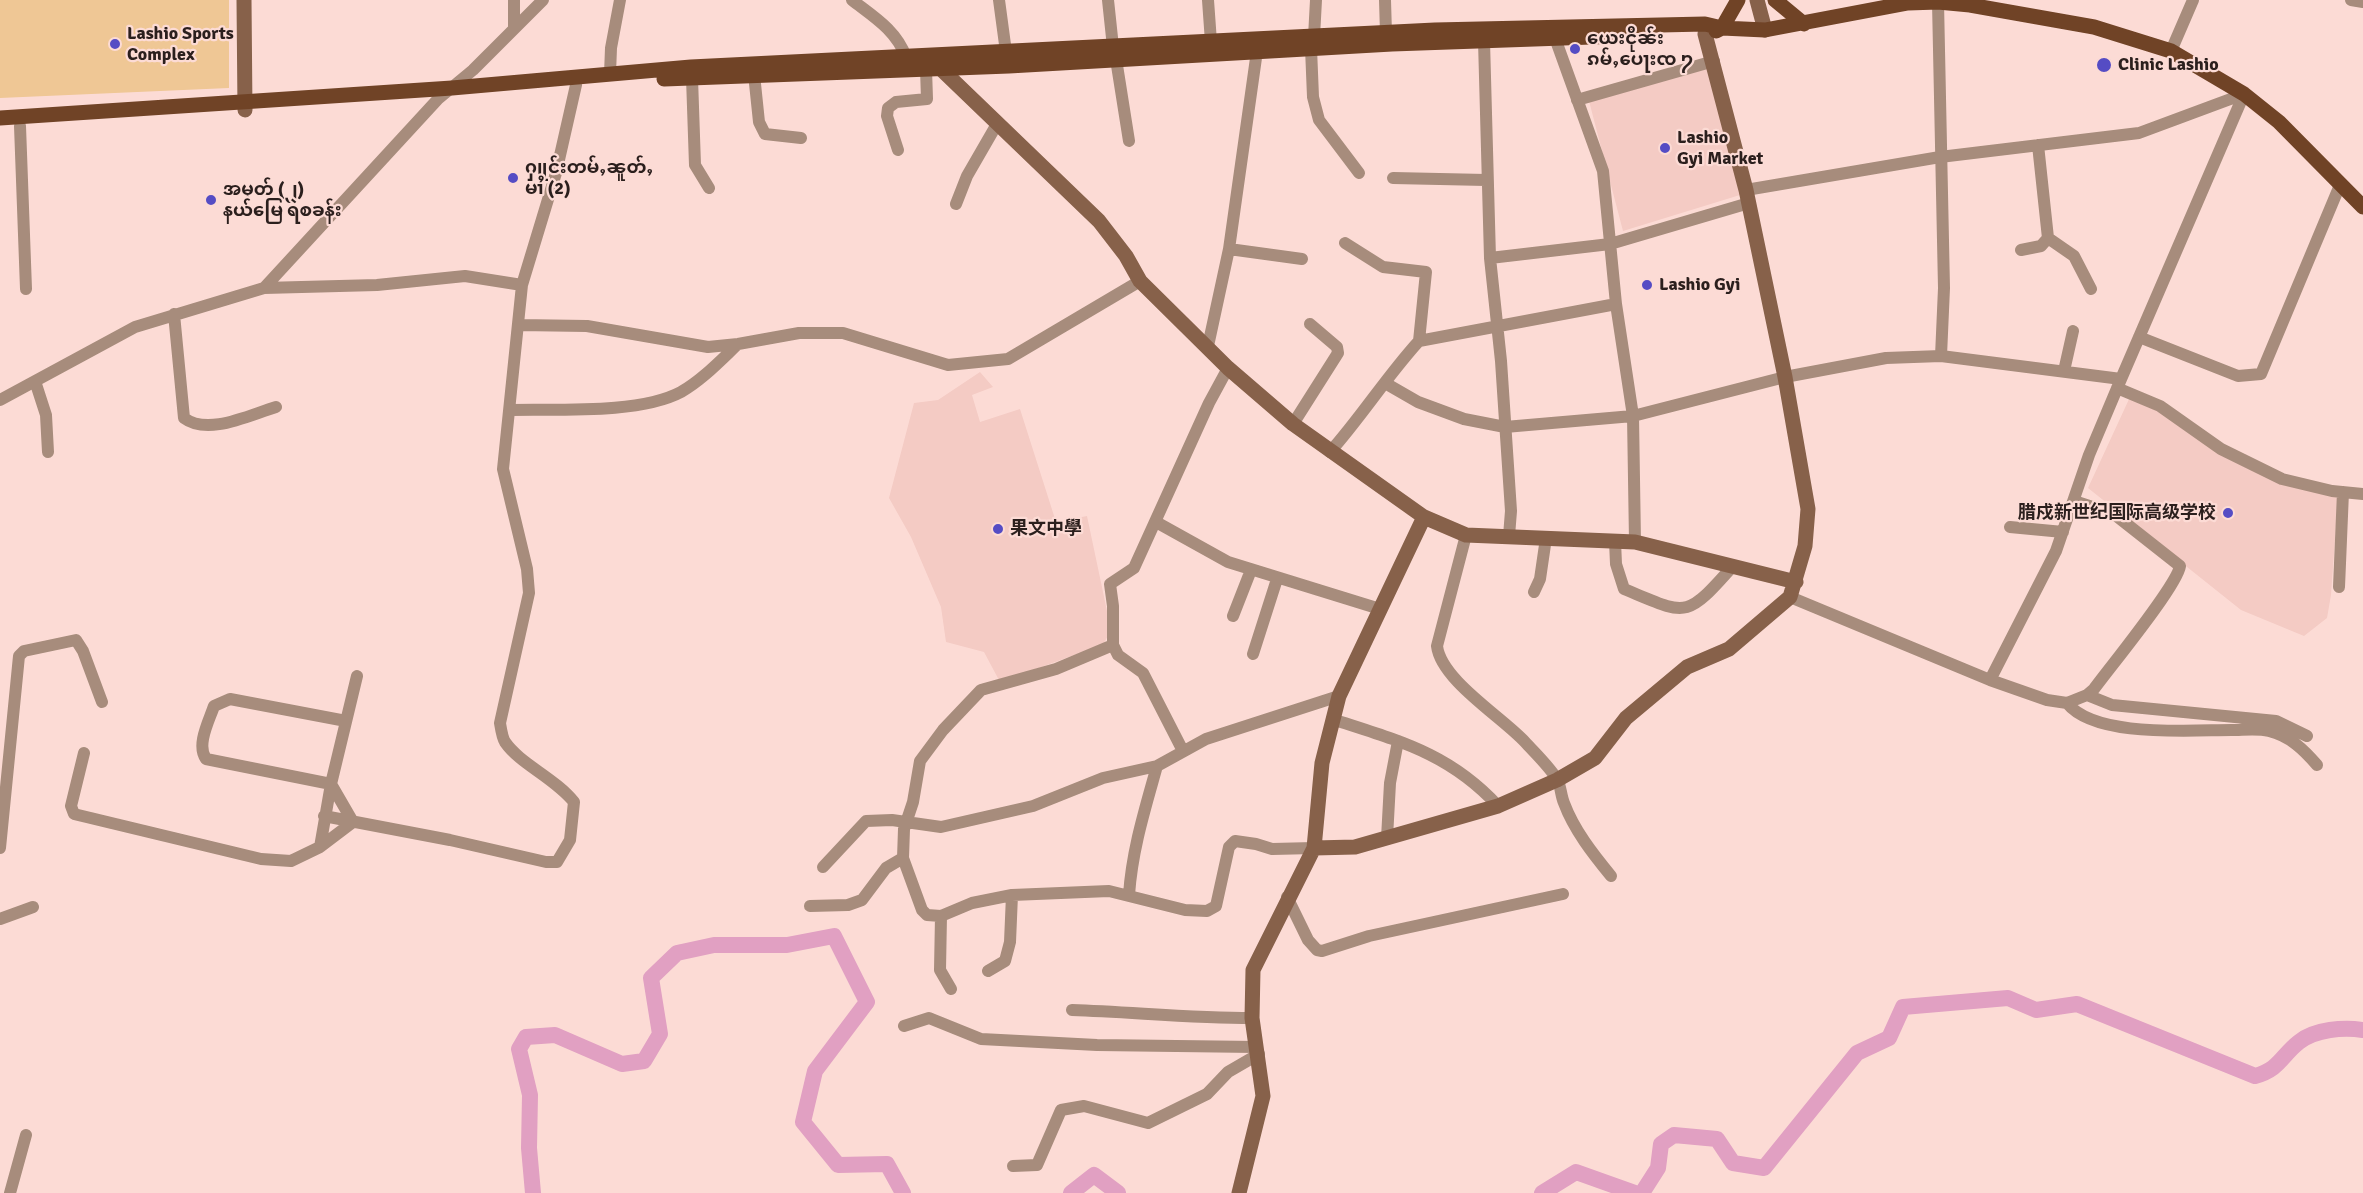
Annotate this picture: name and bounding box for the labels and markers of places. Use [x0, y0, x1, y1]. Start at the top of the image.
place label: Lashio Sports Complex [127, 23, 234, 66]
place label: ယေးငိုၼ်း ၵမ်ႇပေႃးၸ ႒ [1587, 28, 1693, 70]
marker: Lashio Sports Complex [108, 37, 122, 51]
marker: ယေးငိုၼ်း ၵမ်ႇပေႃးၸ ႒ [1568, 42, 1582, 56]
place label: Clinic Lashio [2118, 54, 2219, 76]
marker: Clinic Lashio [2095, 56, 2113, 74]
place label: Lashio Gyi Market [1677, 127, 1763, 170]
marker: Lashio Gyi Market [1658, 141, 1672, 155]
place label: ႁူင်းတမ်ႇၼူတ်ႇ မၢႆ (2) [525, 157, 654, 200]
marker: ႁူင်းတမ်ႇၼူတ်ႇ မၢႆ (2) [506, 171, 520, 185]
place label: အမှတ် (၂) နယ်မြေ ရဲစခန်း [223, 179, 342, 222]
marker: အမှတ် (၂) နယ်မြေ ရဲစခန်း [204, 193, 218, 207]
place label: Lashio Gyi [1659, 274, 1740, 296]
marker: Lashio Gyi [1640, 278, 1654, 292]
place label: 腊戍新世纪国际高级学校 [2018, 502, 2216, 524]
marker: 腊戍新世纪国际高级学校 [2221, 506, 2235, 520]
place label: 果文中學 [1010, 518, 1082, 540]
marker: 果文中學 [991, 522, 1005, 536]

